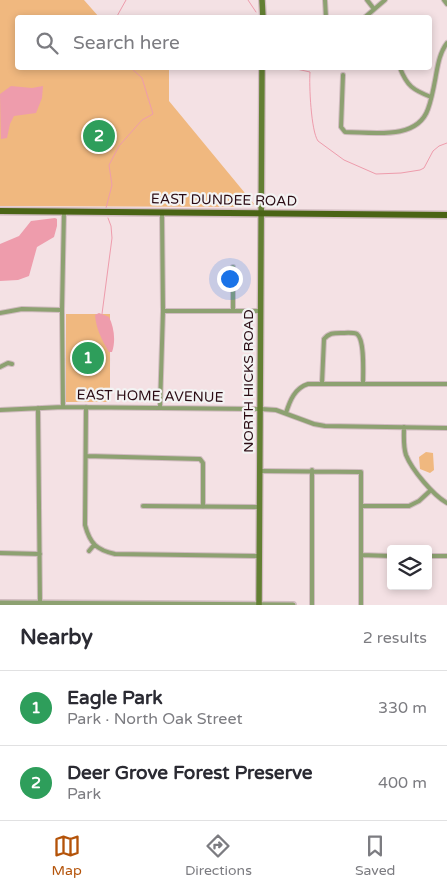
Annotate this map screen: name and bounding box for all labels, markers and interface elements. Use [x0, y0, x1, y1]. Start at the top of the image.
search box [15, 15, 432, 70]
icon: search [33, 29, 61, 57]
text: Search here [73, 32, 180, 54]
pin: 2 [83, 117, 115, 155]
street label: EAST DUNDEE ROAD [151, 190, 297, 210]
your location [217, 266, 243, 292]
street label: NORTH HICKS ROAD [240, 309, 257, 453]
pin: 1 [72, 339, 104, 377]
street label: EAST HOME AVENUE [76, 386, 224, 406]
map controls [387, 545, 432, 590]
button: layers [387, 545, 432, 590]
text: Nearby [20, 625, 93, 650]
text: 2 results [363, 628, 427, 648]
text: Eagle Park [67, 687, 163, 709]
text: 1 [31, 698, 41, 718]
text: 330 m [378, 698, 427, 718]
text: Park · North Oak Street [67, 709, 243, 729]
text: Deer Grove Forest Preserve [67, 762, 313, 784]
text: 2 [31, 773, 41, 793]
text: 400 m [378, 773, 427, 793]
text: Park [67, 784, 101, 804]
tab: Map [52, 832, 82, 879]
tab: Directions [185, 832, 252, 879]
tab: Saved [355, 832, 395, 879]

